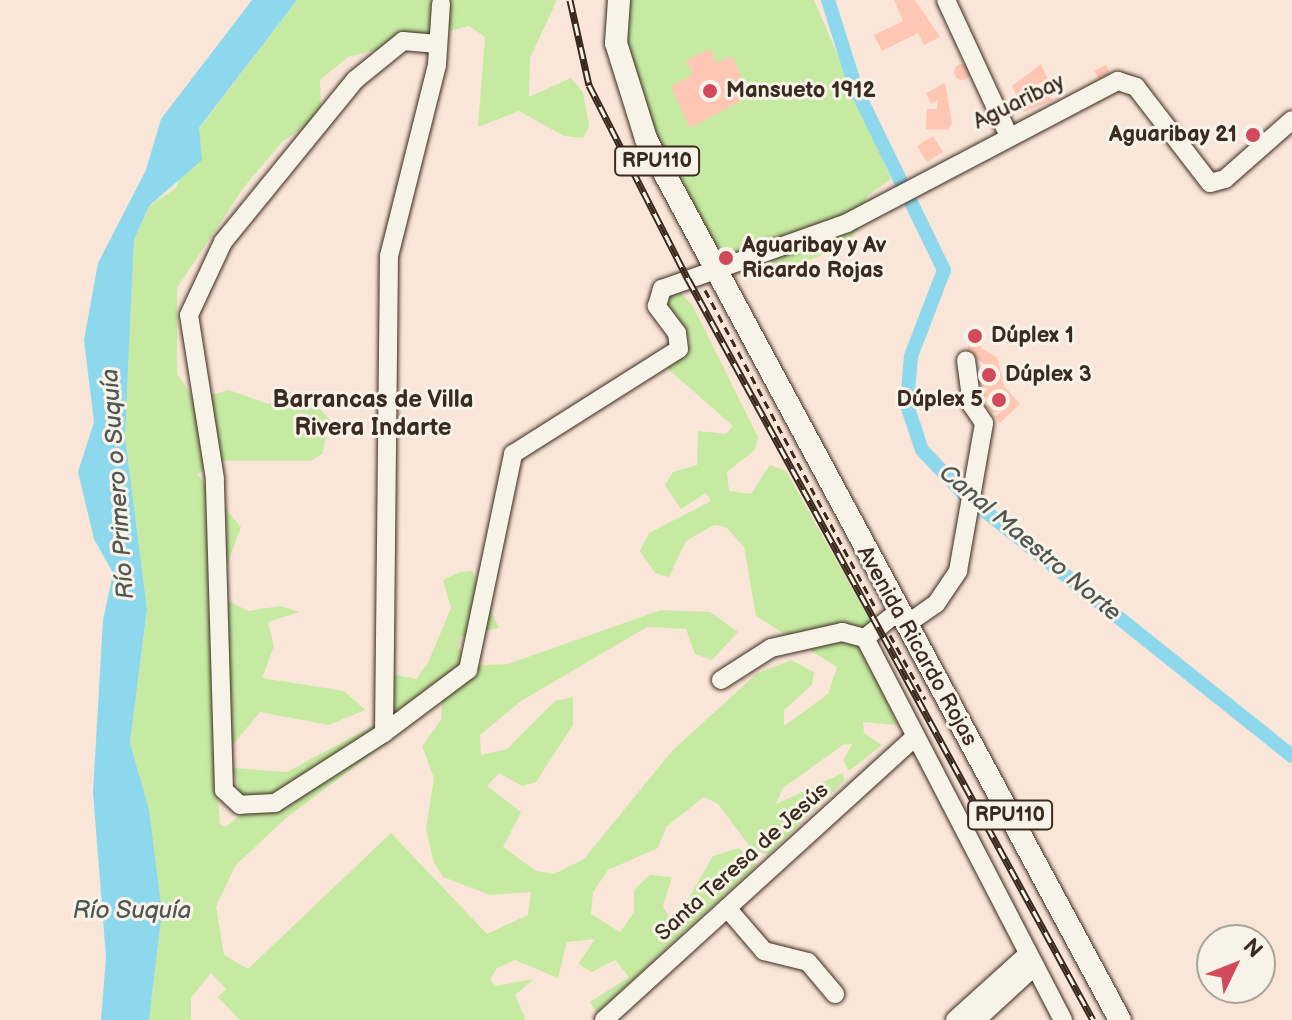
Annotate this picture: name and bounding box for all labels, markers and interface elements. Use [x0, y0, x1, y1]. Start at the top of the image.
street label: Aguaribay [969, 69, 1069, 135]
place label: Mansueto 1912 [726, 78, 876, 104]
marker: Mansueto 1912 [701, 82, 719, 100]
place label: Aguaribay 21 [1108, 122, 1237, 148]
marker: Aguaribay 21 [1244, 126, 1262, 144]
road number: RPU110 [613, 145, 701, 177]
place label: Aguaribay y Av Ricardo Rojas [742, 232, 888, 284]
marker: Aguaribay y Av Ricardo Rojas [717, 249, 735, 267]
place label: Dúplex 1 [991, 323, 1074, 349]
marker: Dúplex 1 [966, 327, 984, 345]
place label: Dúplex 3 [1005, 362, 1092, 388]
marker: Dúplex 3 [980, 366, 998, 384]
water label: Río Primero o Suquía [96, 368, 140, 600]
district label: Barrancas de Villa Rivera Indarte [272, 386, 474, 442]
place label: Dúplex 5 [897, 387, 983, 413]
marker: Dúplex 5 [990, 391, 1008, 409]
water label: Canal Maestro Norte [933, 458, 1127, 628]
street label: Avenida Ricardo Rojas [851, 541, 983, 751]
street label: Santa Teresa de Jesús [649, 777, 835, 947]
road number: RPU110 [966, 799, 1054, 831]
water label: Río Suquía [73, 897, 191, 925]
north arrow [1196, 924, 1276, 1004]
text: N [1237, 933, 1268, 964]

